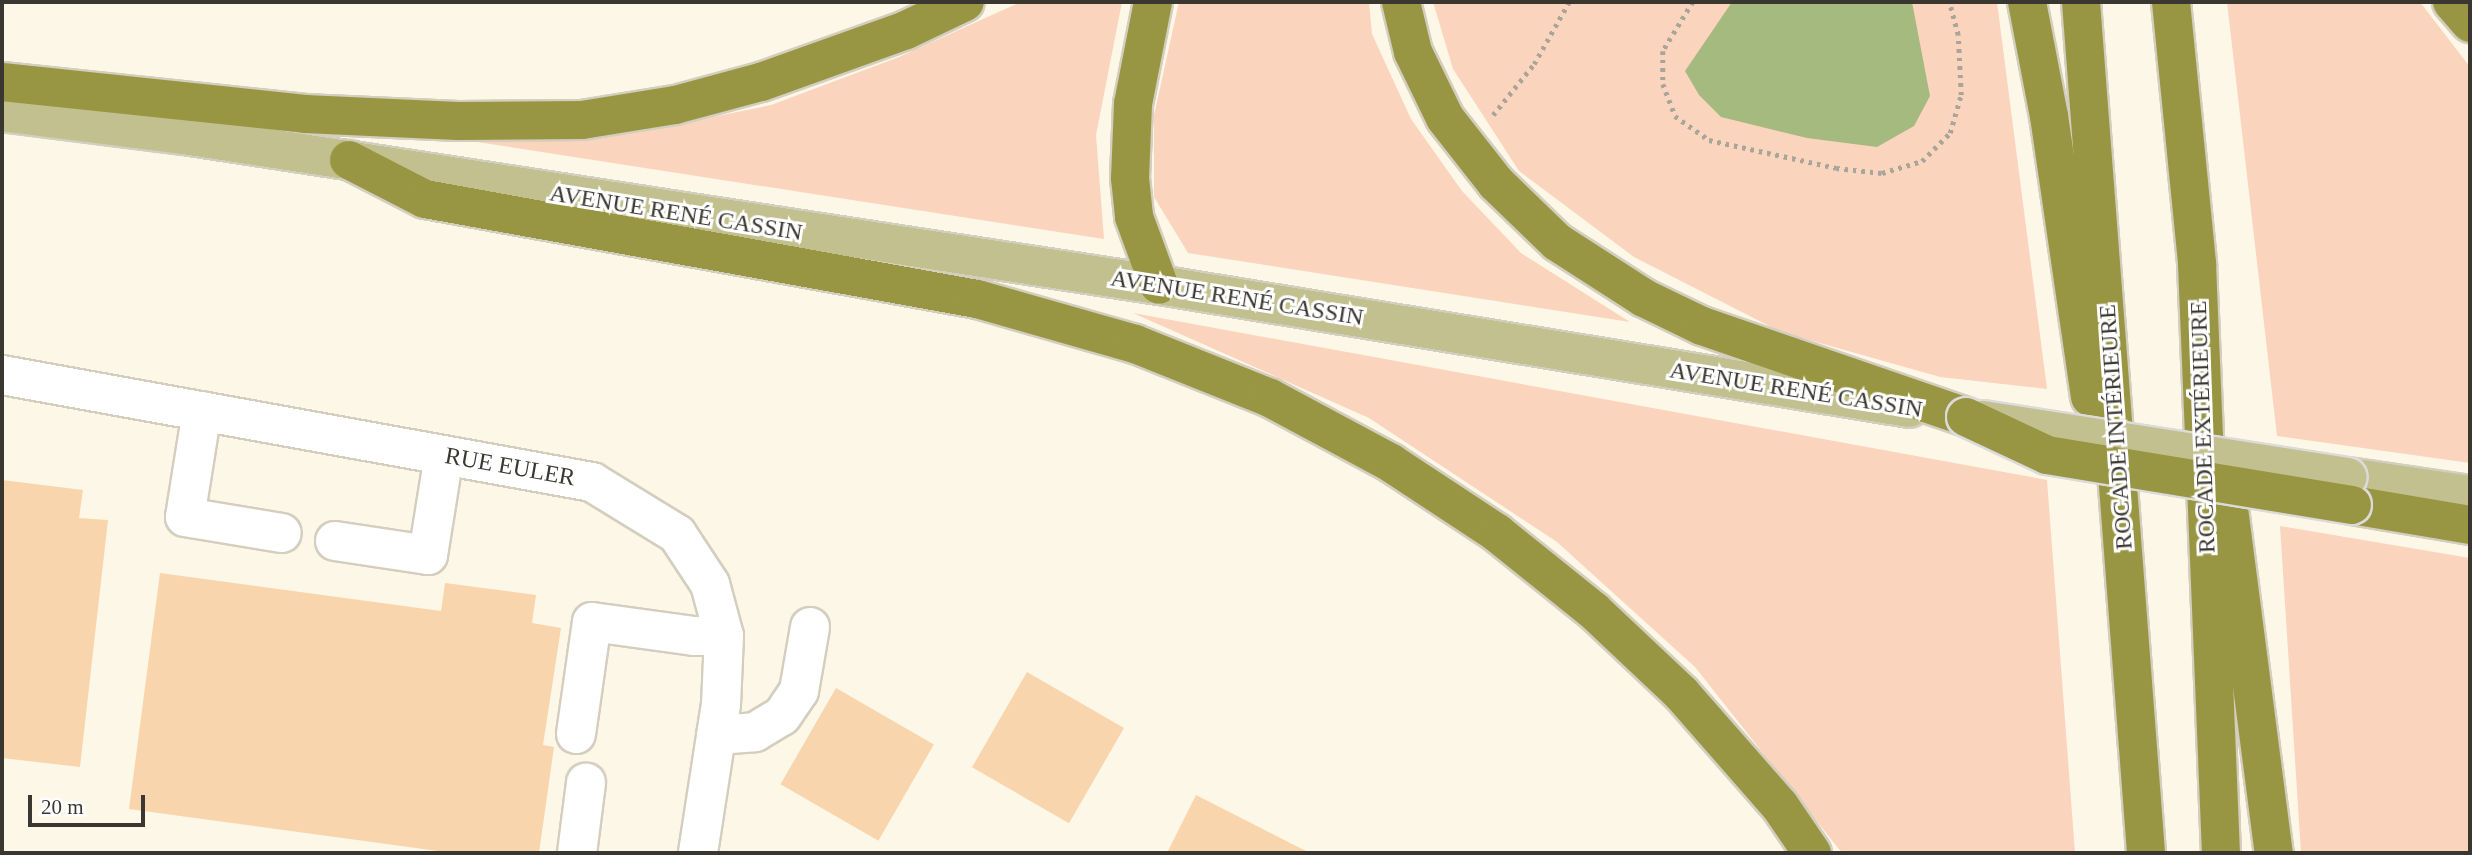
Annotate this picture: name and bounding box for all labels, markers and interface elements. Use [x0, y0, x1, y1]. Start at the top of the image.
street label: AVENUE RENÉ CASSIN [548, 179, 804, 247]
street label: AVENUE RENÉ CASSIN [1109, 264, 1365, 332]
street label: ROCADE EXTÉRIEURE [2184, 300, 2222, 554]
street label: ROCADE INTÉRIEURE [2093, 303, 2139, 551]
street label: AVENUE RENÉ CASSIN [1668, 356, 1924, 424]
street label: RUE EULER [443, 441, 577, 493]
scale bar [32, 782, 149, 826]
text: 20 m [41, 795, 84, 819]

